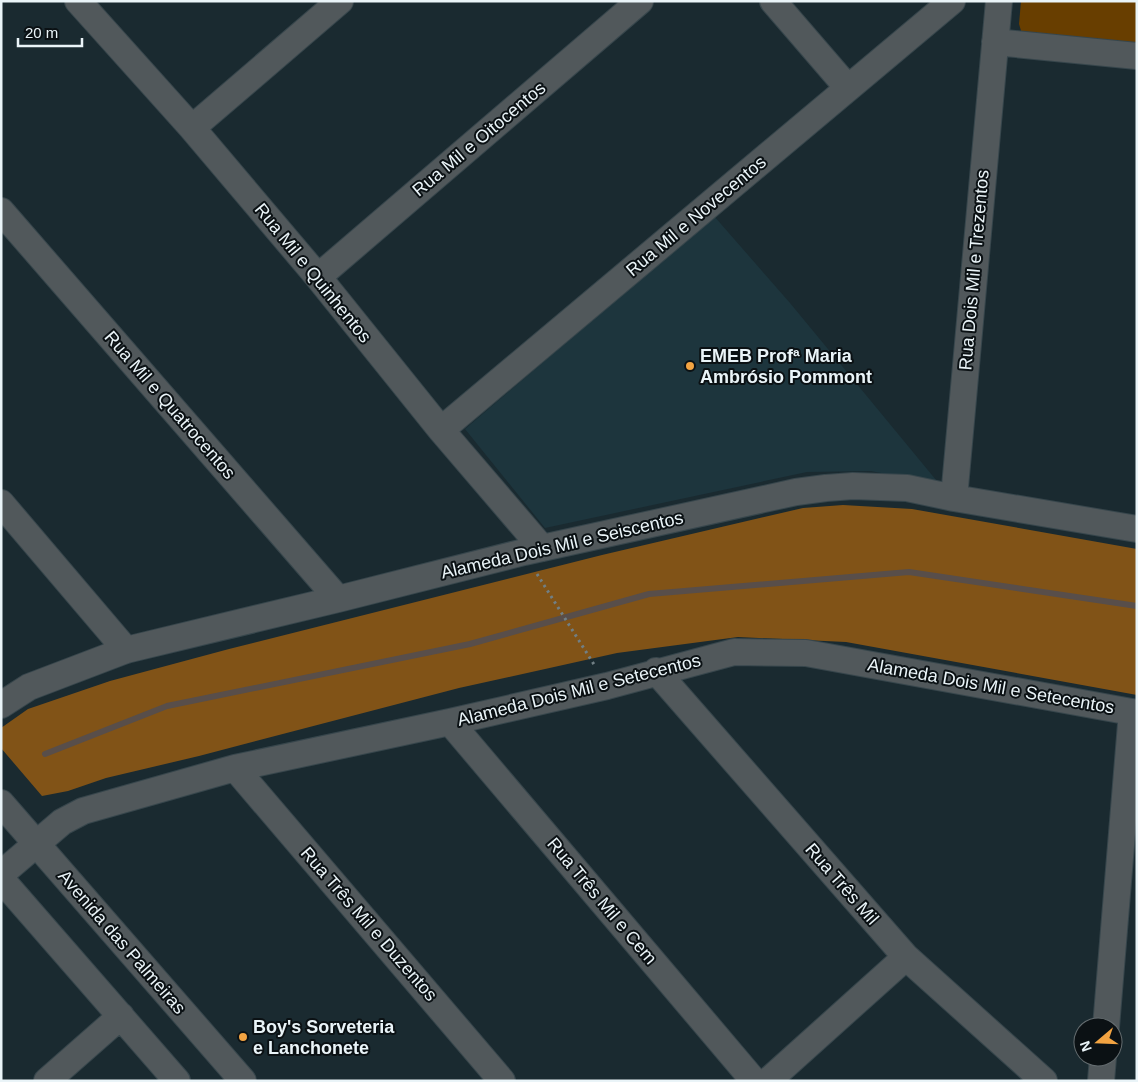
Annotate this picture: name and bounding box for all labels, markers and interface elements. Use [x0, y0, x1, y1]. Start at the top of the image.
scale bar [18, 15, 81, 47]
text: 20 m [25, 24, 58, 41]
street label: Rua Mil e Oitocentos [409, 78, 549, 200]
street label: Rua Mil e Novecentos [622, 152, 770, 280]
street label: Rua Dois Mil e Trezentos [955, 169, 993, 371]
street label: Rua Mil e Quinhentos [251, 199, 375, 347]
street label: Rua Mil e Quatrocentos [100, 327, 240, 483]
place label: EMEB Profª Maria Ambrósio Pommont [700, 346, 872, 387]
marker: EMEB Profª Maria Ambrósio Pommont [684, 360, 696, 372]
street label: Alameda Dois Mil e Seiscentos [439, 507, 685, 583]
street label: Alameda Dois Mil e Setecentos [455, 650, 703, 730]
street label: Alameda Dois Mil e Setecentos [866, 654, 1116, 718]
street label: Rua Três Mil e Cem [543, 834, 661, 968]
street label: Rua Três Mil [801, 839, 883, 929]
street label: Rua Três Mil e Duzentos [297, 843, 441, 1005]
street label: Avenida das Palmeiras [54, 866, 190, 1018]
place label: Boy's Sorveteria e Lanchonete [253, 1017, 395, 1058]
north arrow [1073, 1017, 1123, 1067]
marker: Boy's Sorveteria e Lanchonete [237, 1031, 249, 1043]
text: N [1076, 1039, 1095, 1054]

